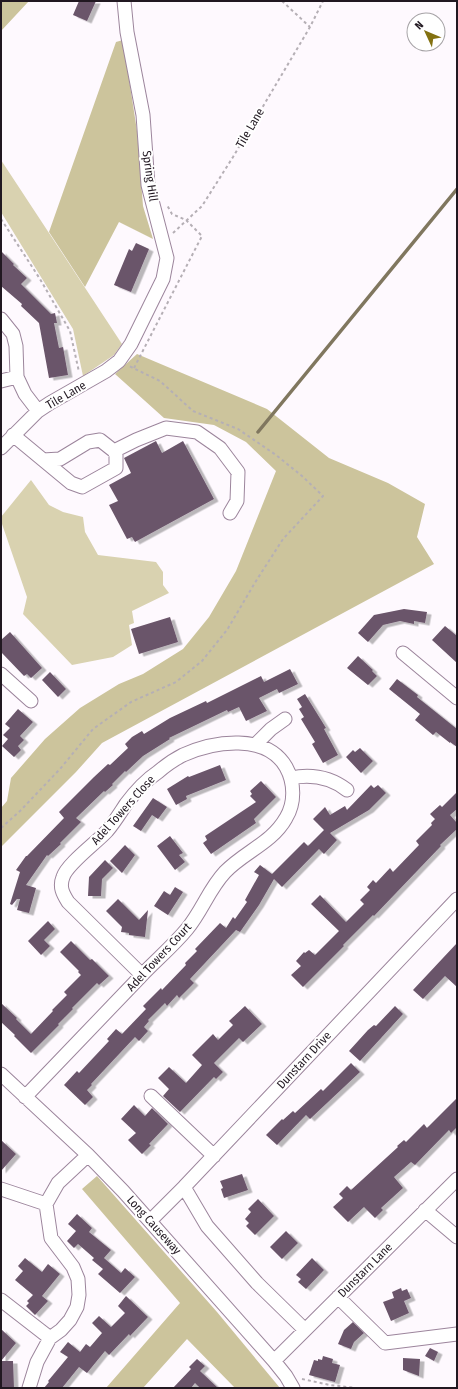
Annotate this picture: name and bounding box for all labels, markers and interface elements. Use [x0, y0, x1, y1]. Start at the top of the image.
north arrow [406, 12, 446, 52]
text: N [412, 19, 426, 32]
street label: Tile Lane [233, 105, 267, 150]
street label: Spring Hill [140, 150, 160, 202]
street label: Tile Lane [44, 378, 89, 412]
street label: Adel Towers Close [88, 773, 158, 847]
street label: Adel Towers Court [124, 920, 194, 994]
street label: Dunstarn Drive [274, 1028, 334, 1092]
street label: Long Causeway [124, 1193, 184, 1258]
street label: Dunstarn Lane [335, 1240, 395, 1300]

